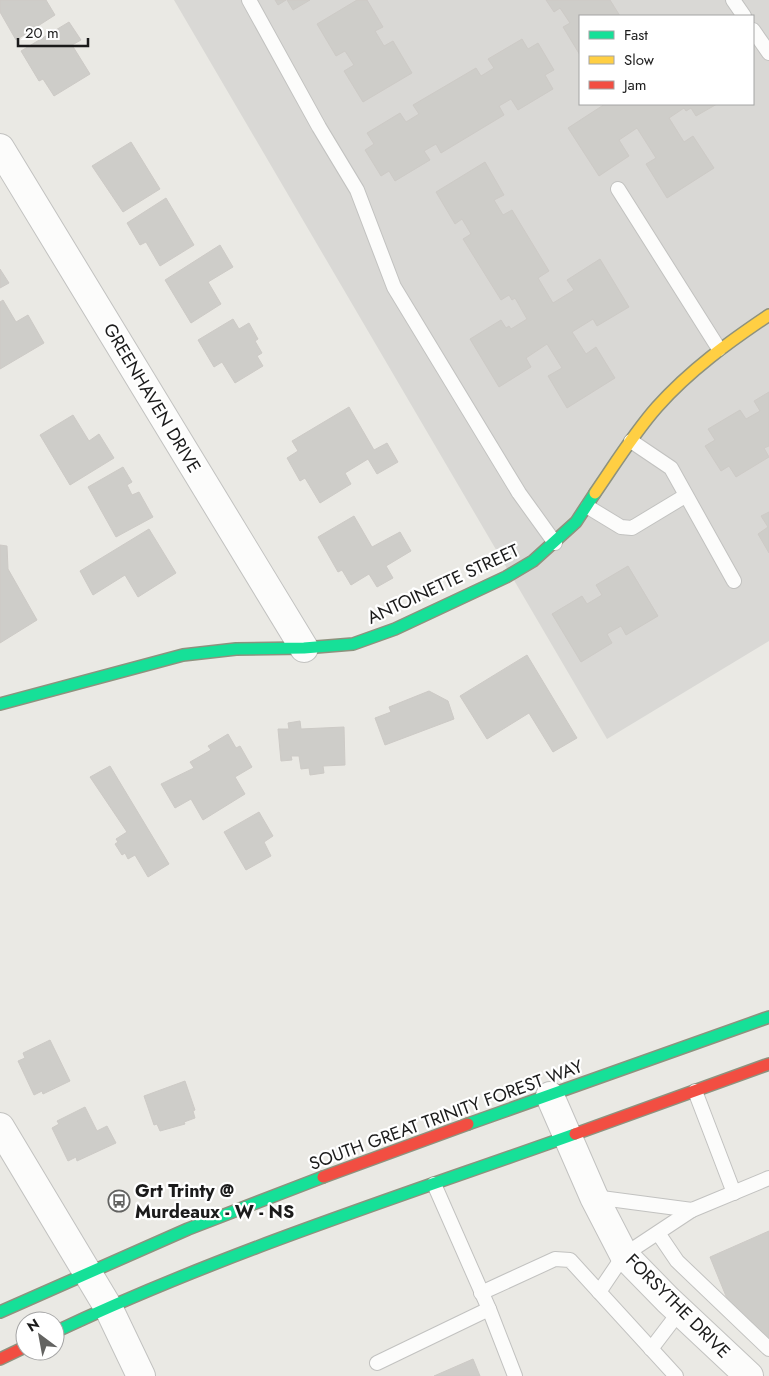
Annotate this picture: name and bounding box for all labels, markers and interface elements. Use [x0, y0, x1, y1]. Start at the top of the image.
scale bar [18, 15, 88, 47]
legend [579, 15, 754, 105]
text: 20 m [25, 22, 59, 44]
text: Fast [624, 24, 648, 46]
text: Slow [624, 49, 655, 71]
text: Jam [622, 74, 647, 96]
street label: GREENHAVEN DRIVE [97, 318, 207, 478]
street label: ANTOINETTE STREET [363, 537, 524, 631]
street label: SOUTH GREAT TRINITY FOREST WAY [306, 1053, 587, 1177]
place label: Grt Trinty @ Murdeaux - W - NS [135, 1178, 294, 1225]
bus stop icon: Grt Trinty @ Murdeaux - W - NS [107, 1189, 131, 1213]
street label: FORSYTHE DRIVE [620, 1248, 736, 1364]
north arrow [15, 1311, 65, 1361]
text: N [23, 1314, 43, 1336]

